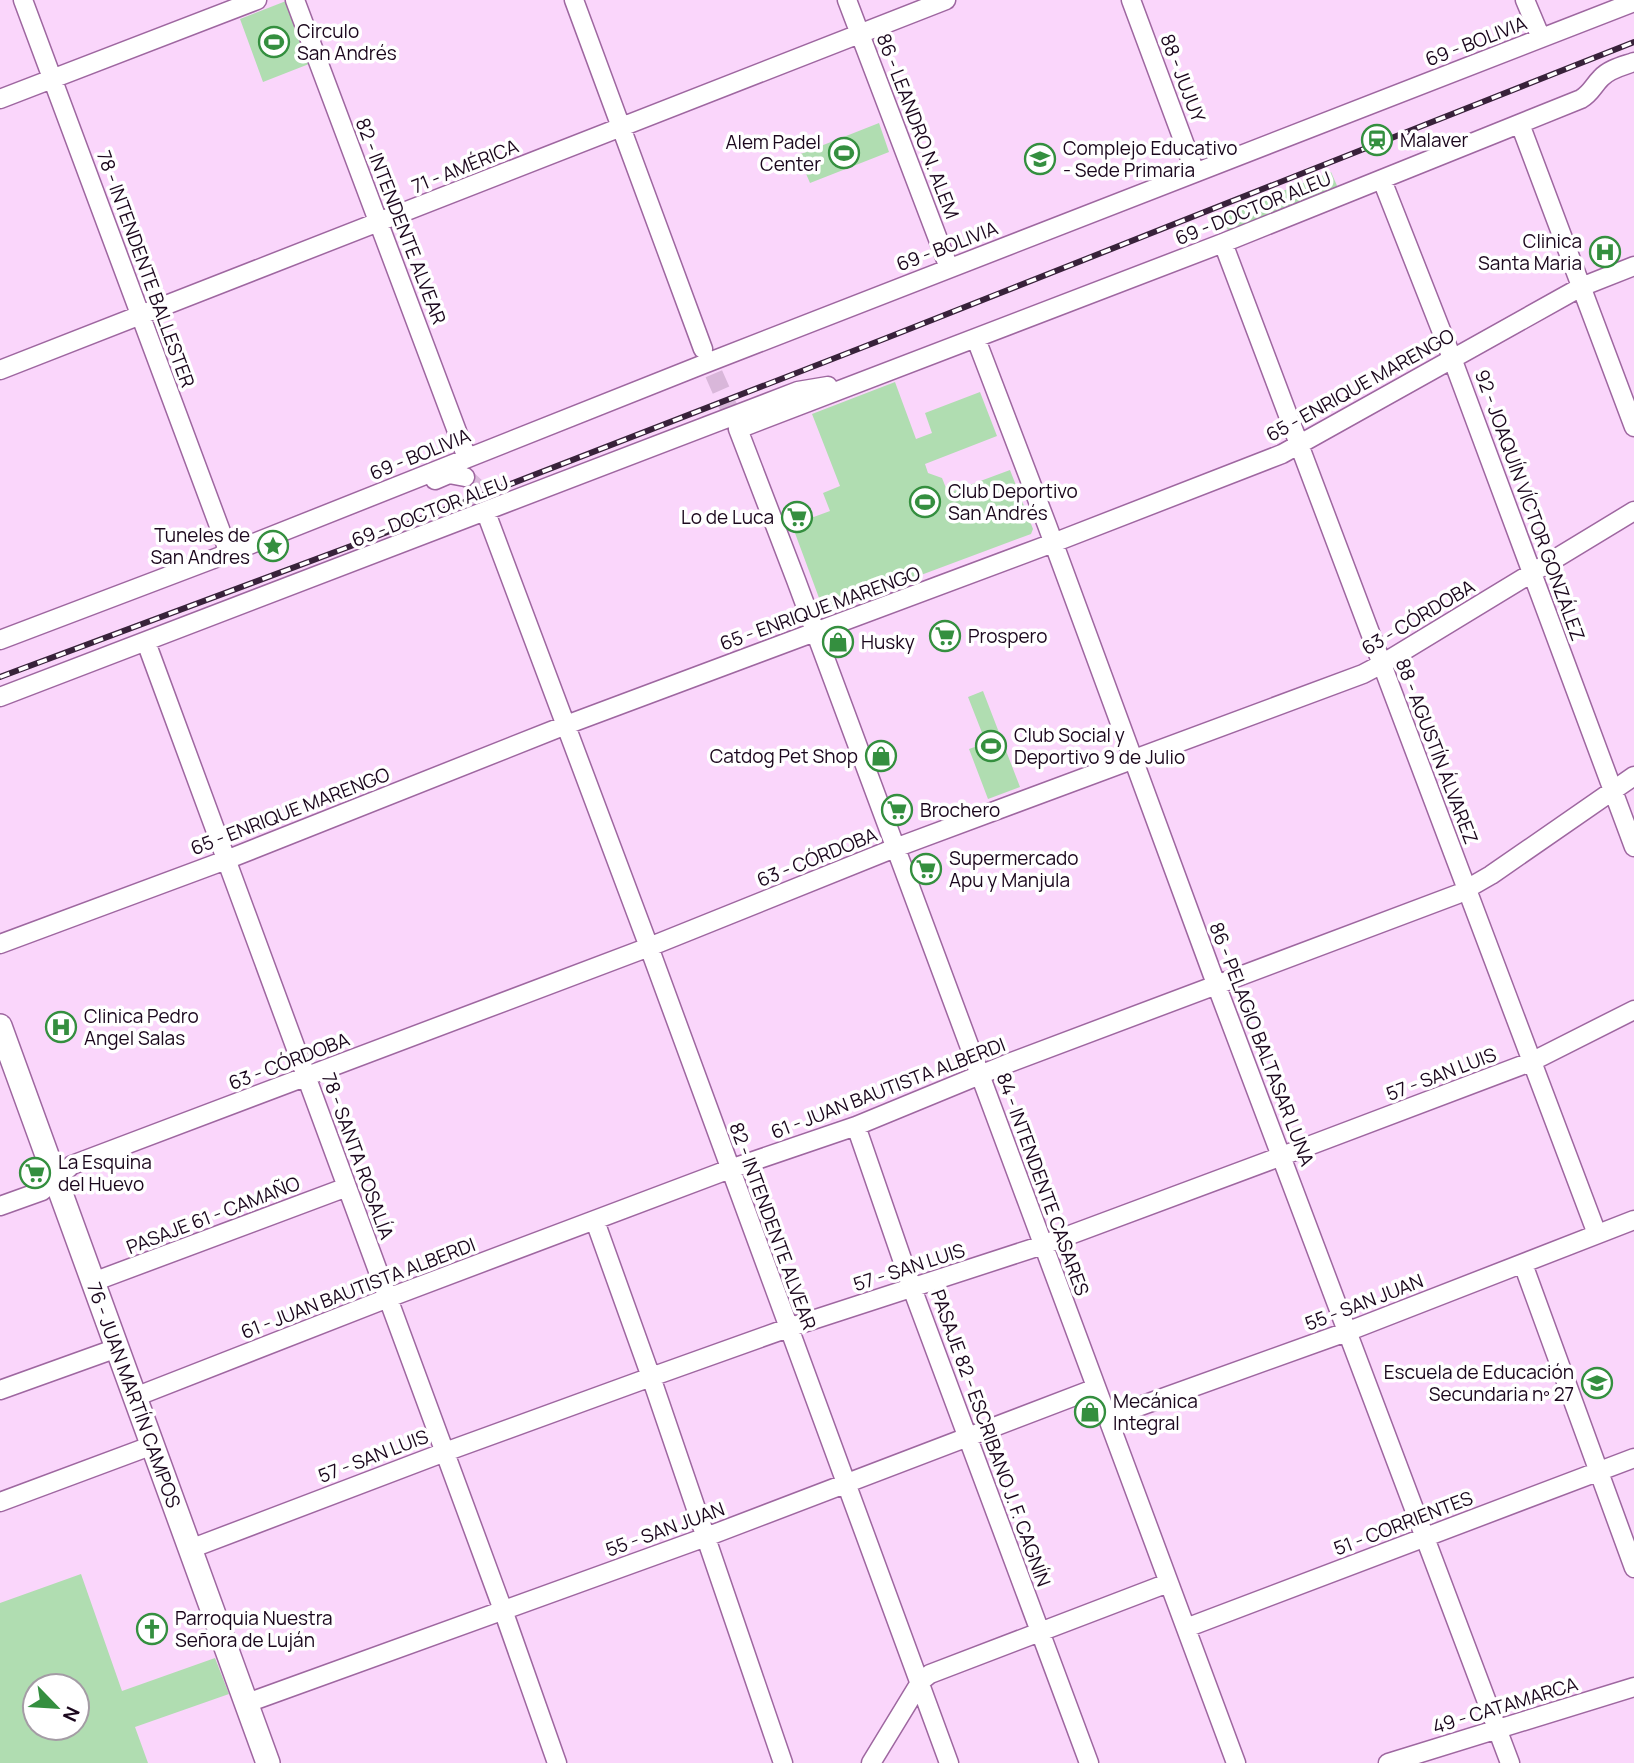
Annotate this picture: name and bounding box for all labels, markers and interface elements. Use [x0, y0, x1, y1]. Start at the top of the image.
street label: 69 - BOLIVIA [1422, 10, 1530, 72]
place label: Circulo San Andrés [297, 18, 397, 66]
sports icon: Circulo San Andrés [257, 25, 291, 59]
street label: 86 - LEANDRO N. ALEM [871, 30, 965, 222]
street label: 88 - JUJUY [1154, 30, 1212, 126]
street label: 82 - INTENDENTE ALVEAR [350, 114, 452, 328]
station icon: Malaver [1360, 123, 1394, 157]
place label: Malaver [1400, 127, 1469, 153]
place label: Alem Padel Center [725, 129, 821, 177]
street label: 71 - AMÉRICA [408, 133, 522, 199]
place label: Complejo Educativo - Sede Primaria [1063, 135, 1237, 183]
sports icon: Alem Padel Center [827, 136, 861, 170]
school or university icon: Complejo Educativo - Sede Primaria [1023, 142, 1057, 176]
street label: 78 - INTENDENTE BALLESTER [91, 147, 201, 391]
street label: 69 - DOCTOR ALEU [1171, 165, 1335, 251]
street label: 69 - BOLIVIA [893, 215, 1001, 277]
place label: Clinica Santa Maria [1478, 228, 1582, 276]
hospital icon: Clinica Santa Maria [1588, 235, 1622, 269]
street label: 65 - ENRIQUE MARENGO [1261, 322, 1459, 448]
street label: 92 - JOAQUÍN VÍCTOR GONZÁLEZ [1469, 366, 1591, 644]
street label: 69 - BOLIVIA [366, 422, 474, 486]
street label: 69 - DOCTOR ALEU [348, 469, 512, 553]
place label: Club Deportivo San Andrés [948, 478, 1078, 526]
sports icon: Club Deportivo San Andrés [908, 485, 942, 519]
supermarket icon: Lo de Luca [780, 500, 814, 534]
place label: Lo de Luca [681, 504, 774, 530]
place label: Tuneles de San Andres [150, 522, 250, 570]
place icon: Tuneles de San Andres [256, 529, 290, 563]
street label: 65 - ENRIQUE MARENGO [716, 560, 924, 656]
street label: 63 - CÓRDOBA [1357, 573, 1479, 661]
supermarket icon: Prospero [928, 619, 962, 653]
place label: Prospero [968, 623, 1048, 649]
shop icon: Husky [821, 625, 855, 659]
place label: Husky [861, 629, 915, 655]
street label: 88 - AGUSTÍN ÁLVAREZ [1390, 655, 1484, 847]
place label: Club Social y Deportivo 9 de Julio [1014, 722, 1185, 770]
sports icon: Club Social y Deportivo 9 de Julio [974, 729, 1008, 763]
shop icon: Catdog Pet Shop [864, 739, 898, 773]
place label: Catdog Pet Shop [710, 743, 858, 769]
street label: 65 - ENRIQUE MARENGO [187, 761, 394, 861]
supermarket icon: Brochero [880, 793, 914, 827]
place label: Brochero [920, 797, 1000, 823]
street label: 63 - CÓRDOBA [753, 821, 881, 893]
place label: Supermercado Apu y Manjula [949, 845, 1079, 893]
supermarket icon: Supermercado Apu y Manjula [909, 852, 943, 886]
street label: 86 - PELAGIO BALTASAR LUNA [1203, 918, 1321, 1170]
place label: Clinica Pedro Angel Salas [84, 1003, 199, 1051]
hospital icon: Clinica Pedro Angel Salas [44, 1010, 78, 1044]
street label: 63 - CÓRDOBA [225, 1026, 353, 1096]
street label: 61 - JUAN BAUTISTA ALBERDI [767, 1031, 1009, 1145]
street label: 57 - SAN LUIS [1382, 1041, 1500, 1107]
street label: 78 - SANTA ROSALÍA [316, 1069, 400, 1243]
street label: 84 - INTENDENTE CASARES [990, 1069, 1096, 1299]
street label: 82 - INTENDENTE ALVEAR [723, 1119, 823, 1333]
place label: La Esquina del Huevo [58, 1149, 152, 1197]
supermarket icon: La Esquina del Huevo [18, 1156, 52, 1190]
street label: PASAJE 61 - CAMAÑO [123, 1170, 304, 1260]
street label: 61 - JUAN BAUTISTA ALBERDI [237, 1231, 479, 1345]
street label: 57 - SAN LUIS [850, 1237, 968, 1297]
street label: 55 - SAN JUAN [1301, 1268, 1427, 1336]
street label: 76 - JUAN MARTÍN CAMPOS [81, 1279, 187, 1512]
street label: PASAJE 82 - ESCRIBANO J. F. CAGNÍN [925, 1286, 1057, 1590]
place label: Escuela de Educación Secundaria nº 27 [1384, 1359, 1574, 1407]
school or university icon: Escuela de Educación Secundaria nº 27 [1580, 1366, 1614, 1400]
place label: Mecánica Integral [1113, 1388, 1198, 1436]
shop icon: Mecánica Integral [1073, 1395, 1107, 1429]
street label: 57 - SAN LUIS [314, 1423, 432, 1489]
street label: 51 - CORRIENTES [1330, 1484, 1476, 1561]
street label: 55 - SAN JUAN [602, 1495, 728, 1563]
place label: Parroquia Nuestra Señora de Luján [175, 1605, 333, 1653]
church icon: Parroquia Nuestra Señora de Luján [135, 1612, 169, 1646]
street label: 49 - CATAMARCA [1429, 1671, 1581, 1739]
north arrow [21, 1672, 91, 1742]
text: N [57, 1703, 86, 1726]

